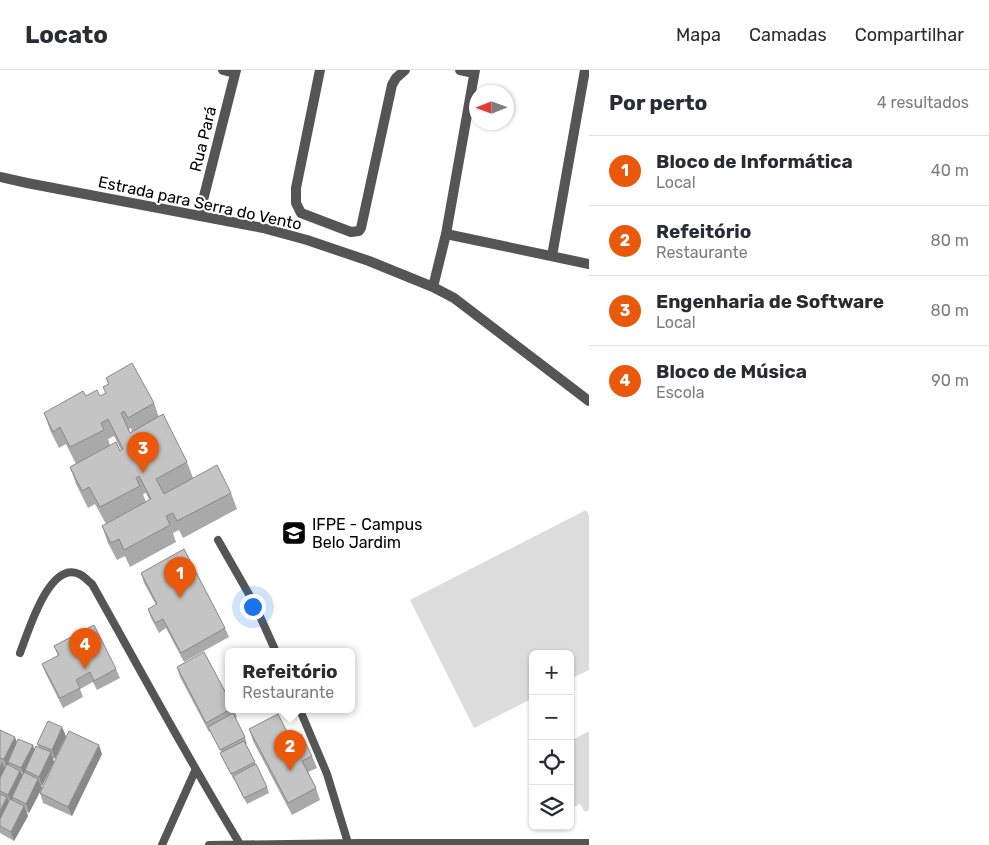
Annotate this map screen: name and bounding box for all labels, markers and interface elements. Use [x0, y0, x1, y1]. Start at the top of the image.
text: Locato [25, 21, 108, 49]
text: Mapa [676, 24, 721, 46]
text: Camadas [749, 24, 827, 46]
text: Compartilhar [855, 24, 964, 46]
north arrow [469, 85, 514, 130]
text: Por perto [609, 90, 707, 115]
text: 4 resultados [877, 93, 969, 112]
street label: Rua Pará [186, 104, 220, 174]
text: Bloco de Informática [656, 150, 853, 173]
text: 1 [621, 161, 629, 180]
text: 40 m [931, 161, 969, 180]
street label: Estrada para Serra do Vento [96, 172, 304, 234]
text: Local [656, 173, 696, 192]
text: Refeitório [656, 220, 751, 243]
text: 2 [620, 231, 630, 250]
text: 80 m [931, 231, 969, 250]
text: Restaurante [656, 243, 748, 262]
text: Engenharia de Software [656, 290, 884, 313]
text: 3 [620, 301, 630, 320]
text: 80 m [931, 301, 969, 320]
text: Local [656, 313, 696, 332]
text: Bloco de Música [656, 360, 807, 383]
text: 4 [620, 371, 630, 390]
text: 90 m [931, 371, 969, 390]
text: Escola [656, 383, 705, 402]
pin: 3 [127, 432, 159, 473]
place label: IFPE - Campus Belo Jardim [312, 515, 422, 552]
school or university icon: IFPE - Campus Belo Jardim [281, 520, 307, 546]
pin: 1 [164, 557, 196, 598]
your location [240, 594, 266, 620]
pin: 4 [69, 628, 101, 669]
popup [225, 648, 355, 713]
map controls [529, 650, 574, 830]
button: + [529, 650, 574, 695]
text: Refeitório [242, 660, 338, 683]
text: Restaurante [242, 683, 334, 702]
button: − [529, 695, 574, 740]
pin: 2 [274, 730, 306, 771]
button: locate [529, 740, 574, 785]
button: layers [529, 785, 574, 830]

